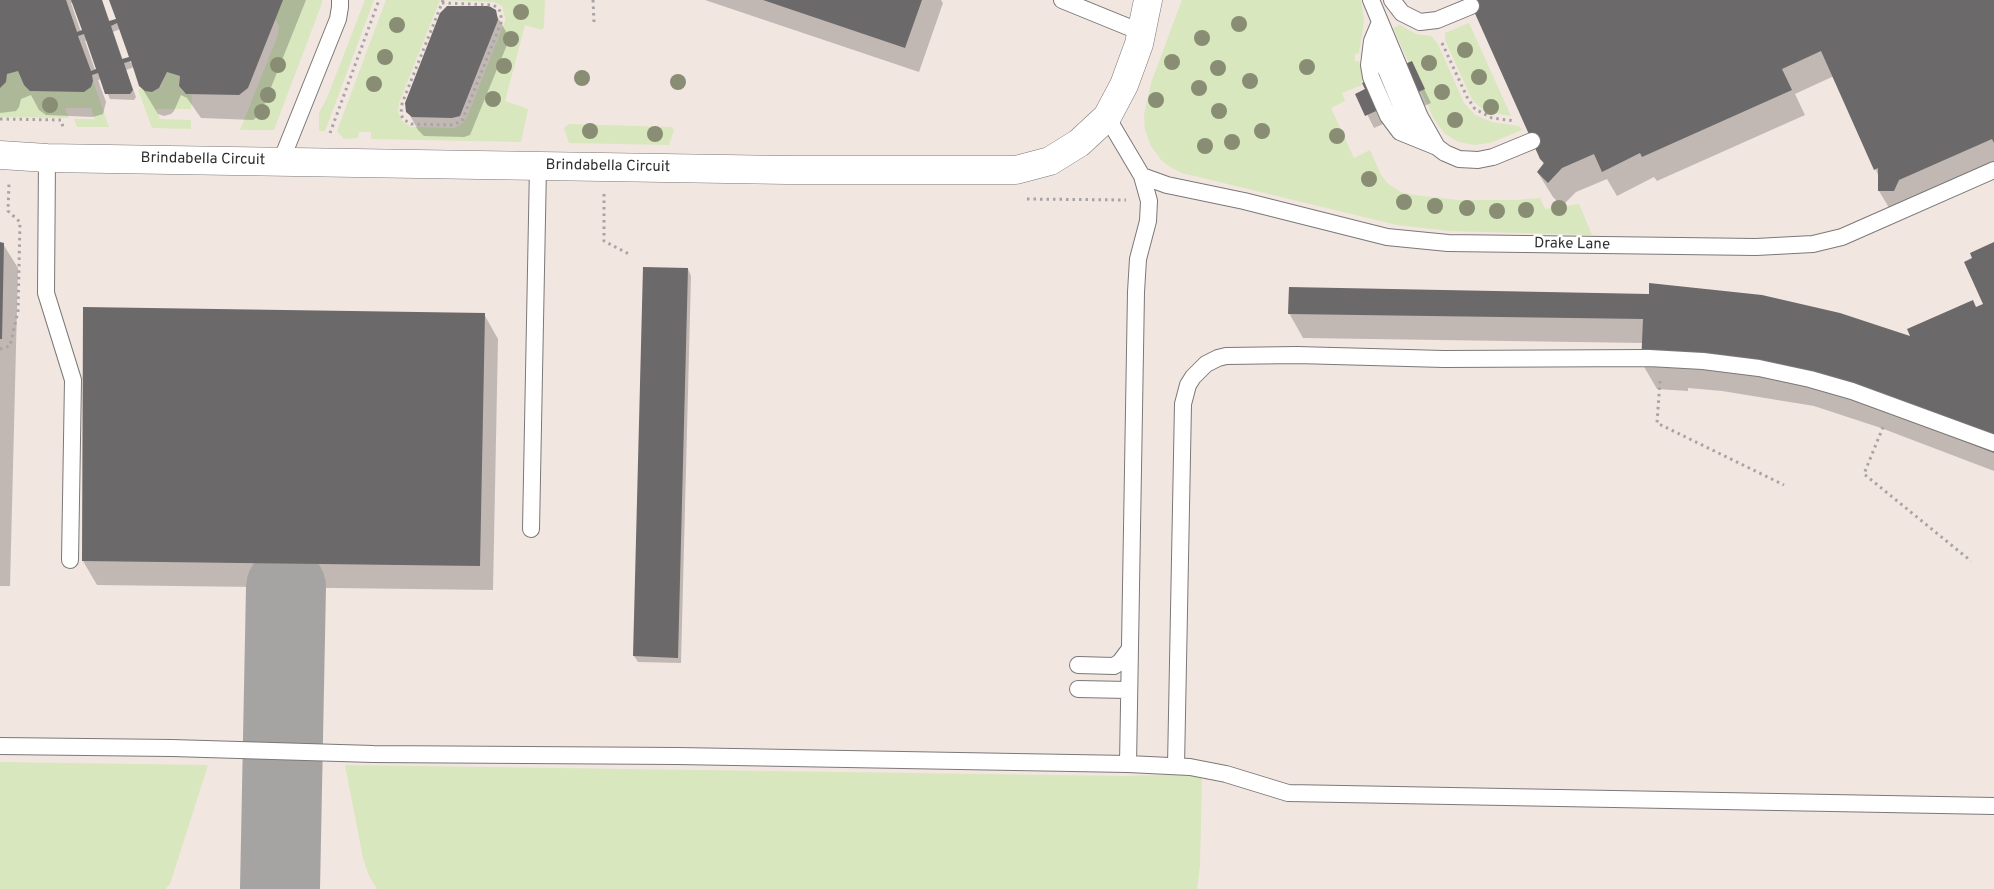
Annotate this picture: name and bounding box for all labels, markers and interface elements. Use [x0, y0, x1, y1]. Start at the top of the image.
street label: Brindabella Circuit [141, 150, 265, 170]
street label: Brindabella Circuit [546, 157, 670, 177]
street label: Drake Lane [1534, 235, 1610, 255]

